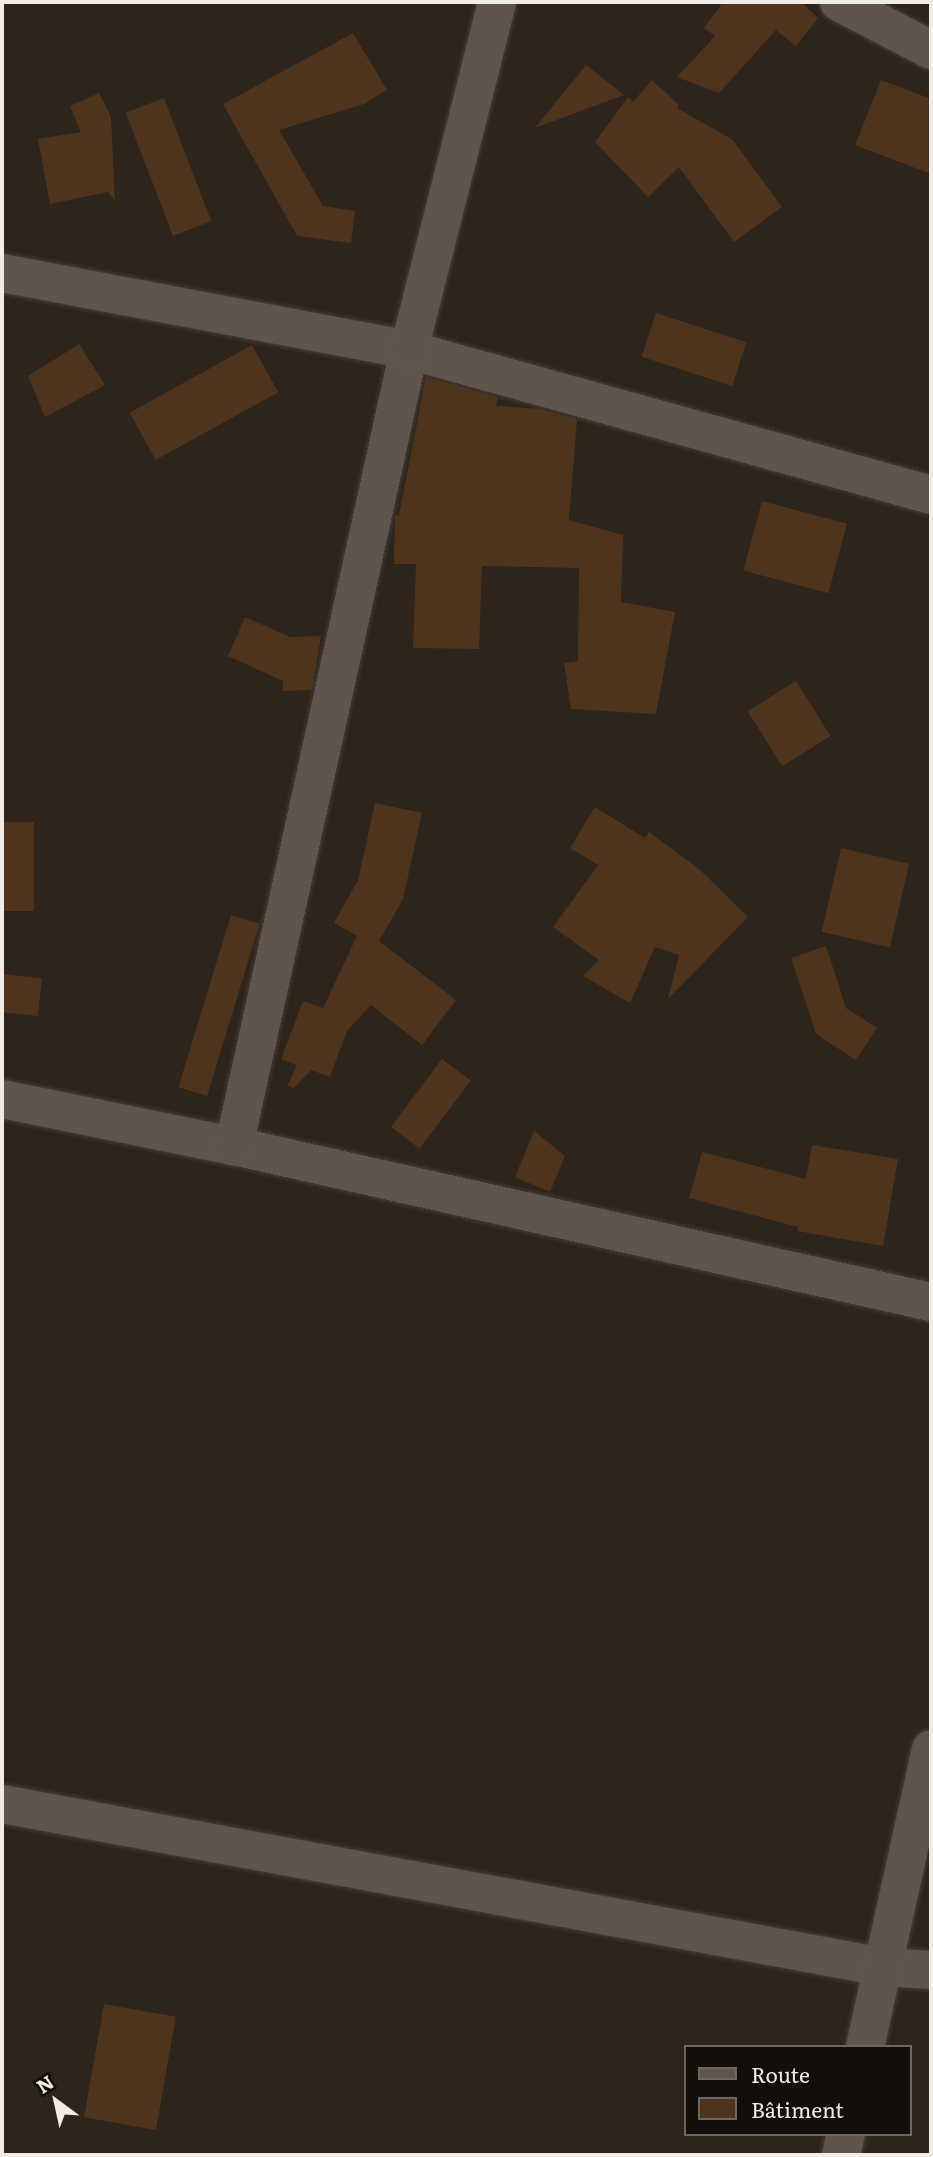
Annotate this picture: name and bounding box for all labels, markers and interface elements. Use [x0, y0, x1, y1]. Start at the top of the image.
legend [684, 2045, 912, 2136]
text: Route [751, 2058, 810, 2089]
north arrow [21, 2066, 91, 2136]
text: N [30, 2067, 59, 2099]
text: Bâtiment [751, 2093, 844, 2124]

